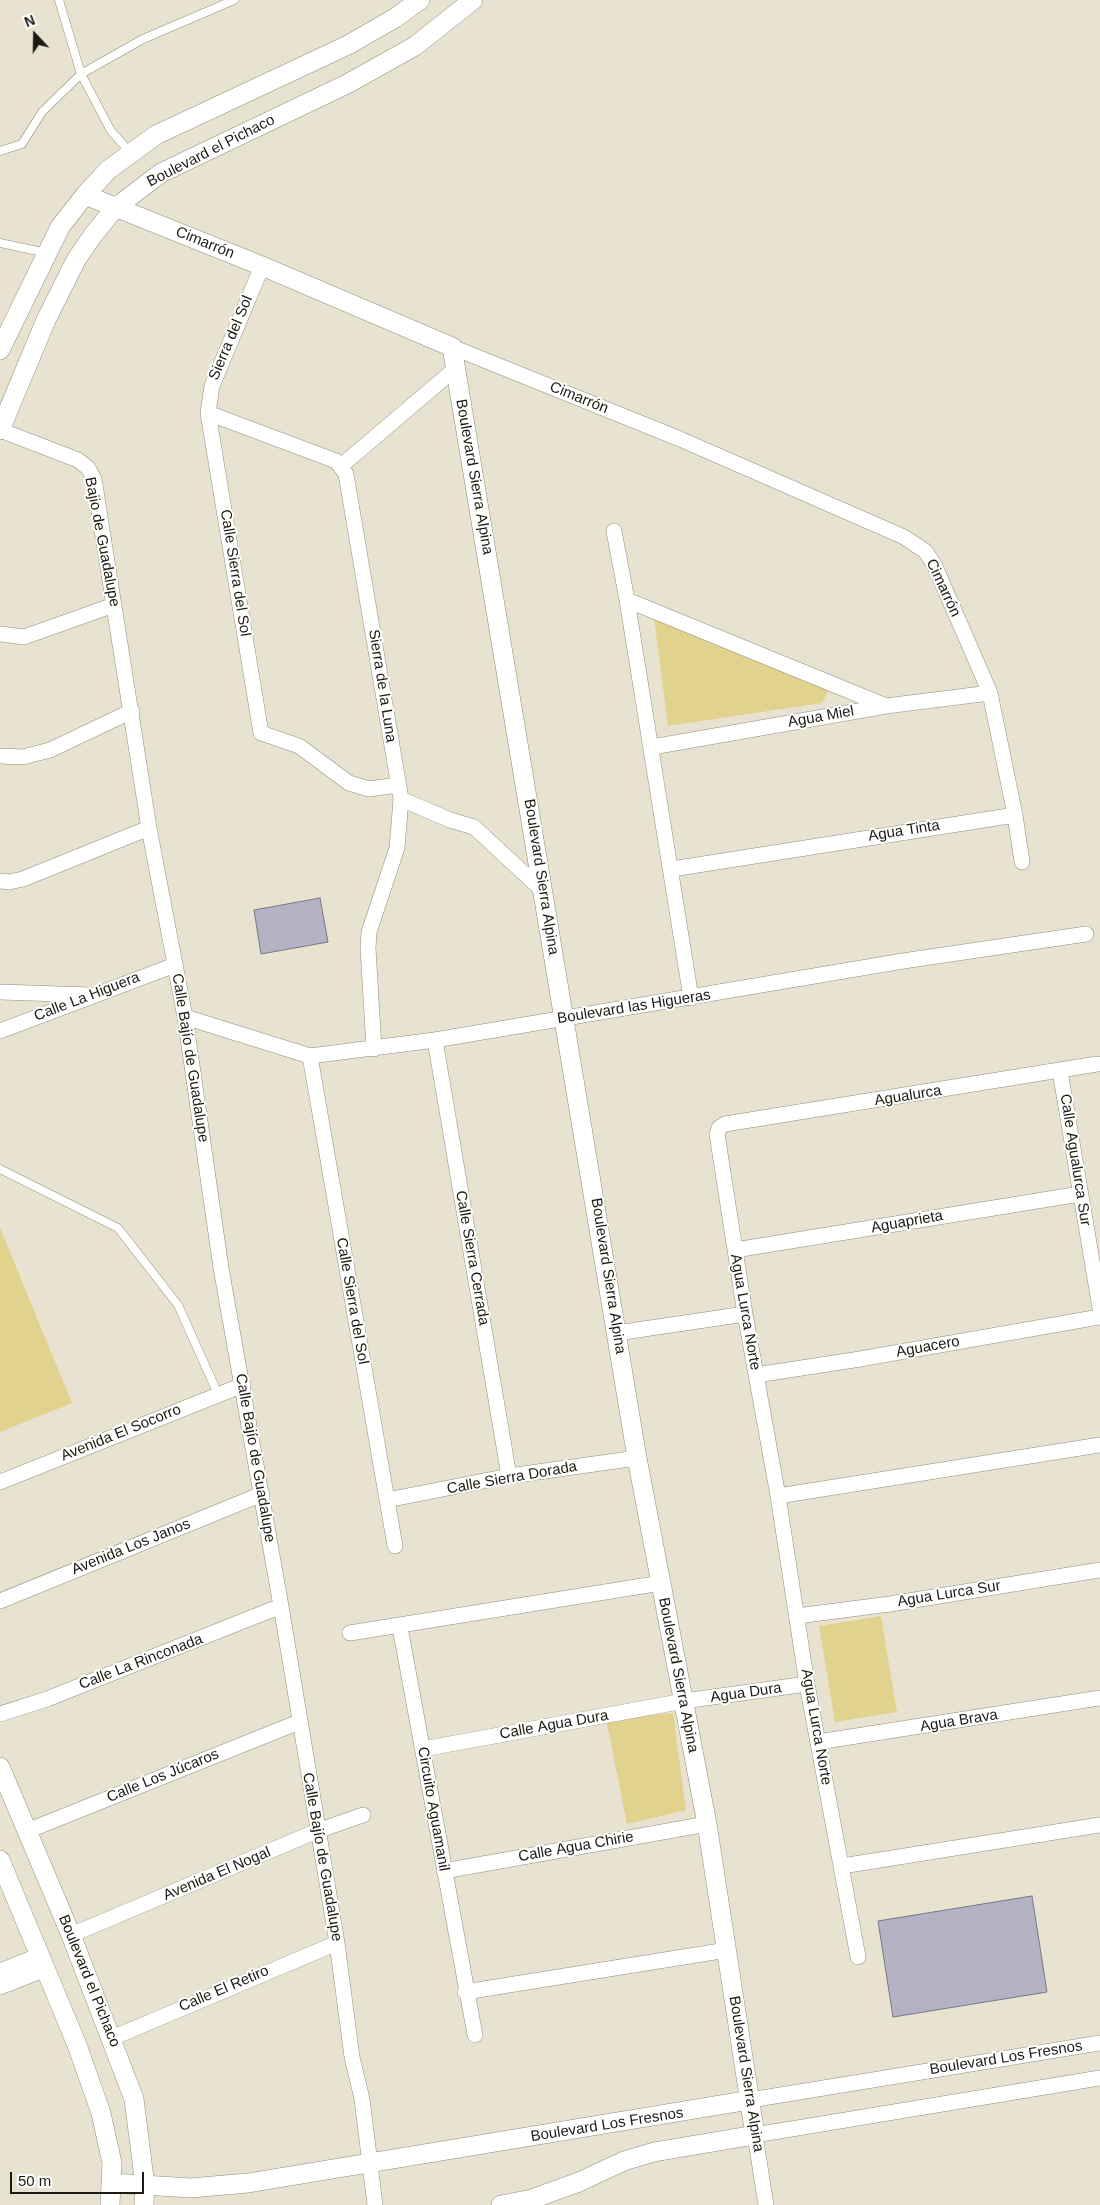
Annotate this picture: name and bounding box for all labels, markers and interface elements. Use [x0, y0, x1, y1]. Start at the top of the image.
north arrow [10, 10, 60, 60]
text: N [22, 12, 37, 30]
street label: Boulevard el Pichaco [144, 111, 278, 191]
street label: Cimarrón [173, 223, 237, 263]
street label: Sierra del Sol [205, 293, 257, 383]
street label: Cimarrón [547, 378, 611, 418]
street label: Boulevard Sierra Alpina [451, 398, 497, 556]
street label: Bajio de Guadalupe [81, 476, 123, 608]
street label: Calle Sierra del Sol [216, 508, 254, 638]
street label: Cimarrón [922, 556, 964, 620]
street label: Sierra de la Luna [364, 628, 400, 744]
street label: Agua Miel [787, 702, 855, 732]
street label: Boulevard Sierra Alpina [520, 798, 562, 956]
street label: Agua Tinta [867, 816, 941, 846]
street label: Calle La Higuera [32, 969, 142, 1025]
street label: Calle Bajío de Guadalupe [168, 972, 212, 1144]
street label: Boulevard las Higueras [556, 986, 712, 1028]
street label: Agualurca [873, 1082, 943, 1110]
street label: Calle Agualurca Sur [1056, 1093, 1094, 1227]
street label: Calle Sierra Cerrada [451, 1189, 493, 1327]
street label: Boulevard Sierra Alpina [587, 1197, 629, 1355]
street label: Aguaprieta [870, 1207, 944, 1237]
street label: Calle Sierra del Sol [332, 1236, 372, 1366]
street label: Agua Lurca Norte [726, 1253, 764, 1371]
street label: Aguacero [895, 1333, 961, 1361]
street label: Calle Bajío de Guadalupe [231, 1372, 279, 1544]
street label: Avenida El Socorro [58, 1401, 184, 1465]
street label: Calle Sierra Dorada [446, 1458, 578, 1498]
street label: Avenida Los Janos [69, 1515, 193, 1579]
street label: Agua Lurca Sur [896, 1577, 1002, 1611]
street label: Boulevard Sierra Alpina [654, 1596, 702, 1754]
street label: Calle La Rinconada [77, 1630, 205, 1694]
street label: Agua Lurca Norte [797, 1668, 835, 1786]
street label: Agua Dura [709, 1679, 783, 1707]
street label: Agua Brava [919, 1706, 999, 1736]
street label: Calle Agua Dura [498, 1707, 610, 1743]
street label: Calle Los Júcaros [104, 1745, 222, 1807]
street label: Circuito Aguamanil [413, 1745, 453, 1873]
street label: Calle Bajío de Guadalupe [298, 1771, 346, 1943]
street label: Calle Agua Chirie [517, 1828, 635, 1866]
street label: Avenida El Nogal [161, 1843, 273, 1905]
street label: Boulevard el Pichaco [54, 1912, 124, 2050]
street label: Calle El Retiro [176, 1962, 272, 2016]
street label: Boulevard Sierra Alpina [725, 1995, 767, 2153]
street label: Boulevard Los Fresnos [928, 2037, 1084, 2079]
street label: Boulevard Los Fresnos [529, 2104, 685, 2146]
scale bar [12, 2162, 146, 2194]
text: 50 m [18, 2172, 51, 2189]

